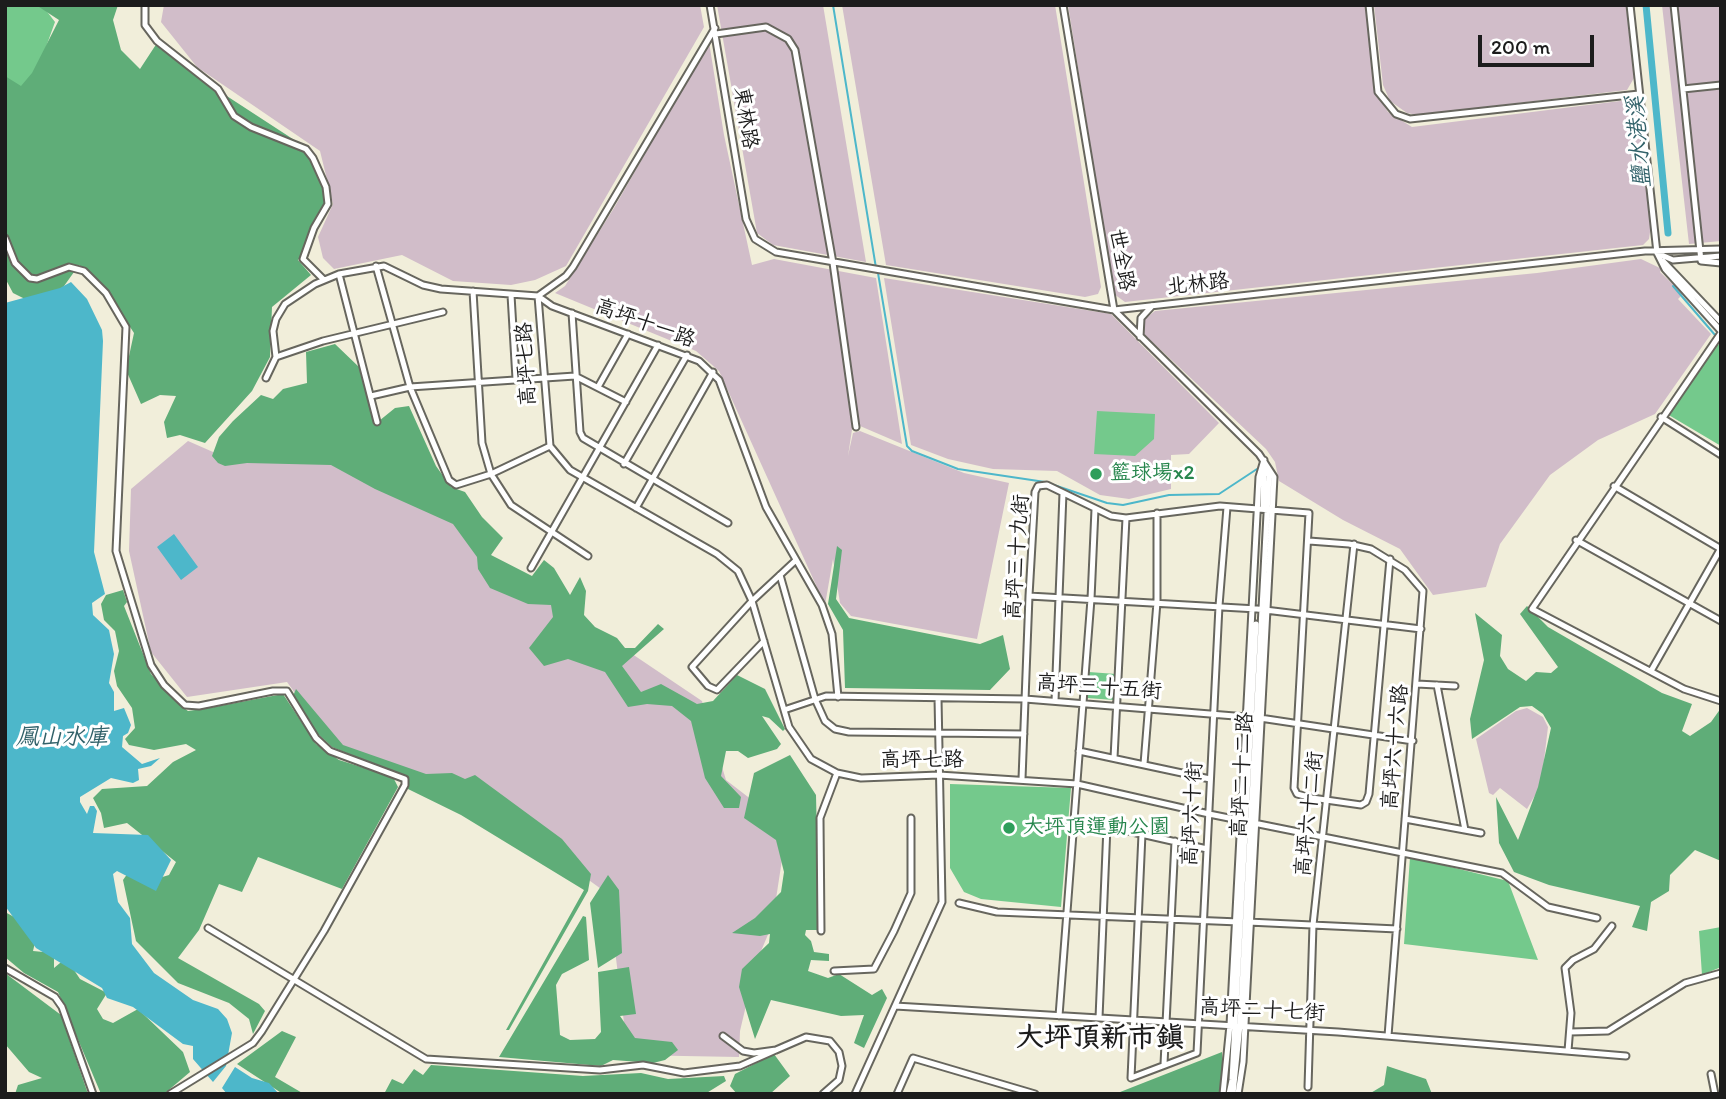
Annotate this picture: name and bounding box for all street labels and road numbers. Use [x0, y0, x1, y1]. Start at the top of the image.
street label: 東林路 [728, 85, 762, 151]
street label: 世全路 [1103, 227, 1139, 293]
street label: 北林路 [1165, 269, 1231, 301]
street label: 高坪十一路 [591, 294, 699, 354]
street label: 高坪七路 [512, 321, 542, 407]
street label: 高坪三十九街 [1001, 493, 1035, 621]
street label: 高坪三十五街 [1035, 671, 1163, 705]
street label: 高坪六十六路 [1378, 683, 1414, 811]
street label: 高坪二十二路 [1227, 711, 1259, 839]
street label: 高坪七路 [880, 748, 964, 774]
street label: 高坪六十二街 [1291, 750, 1329, 878]
street label: 高坪六十街 [1178, 761, 1208, 867]
street label: 高坪二十七街 [1198, 995, 1326, 1027]

